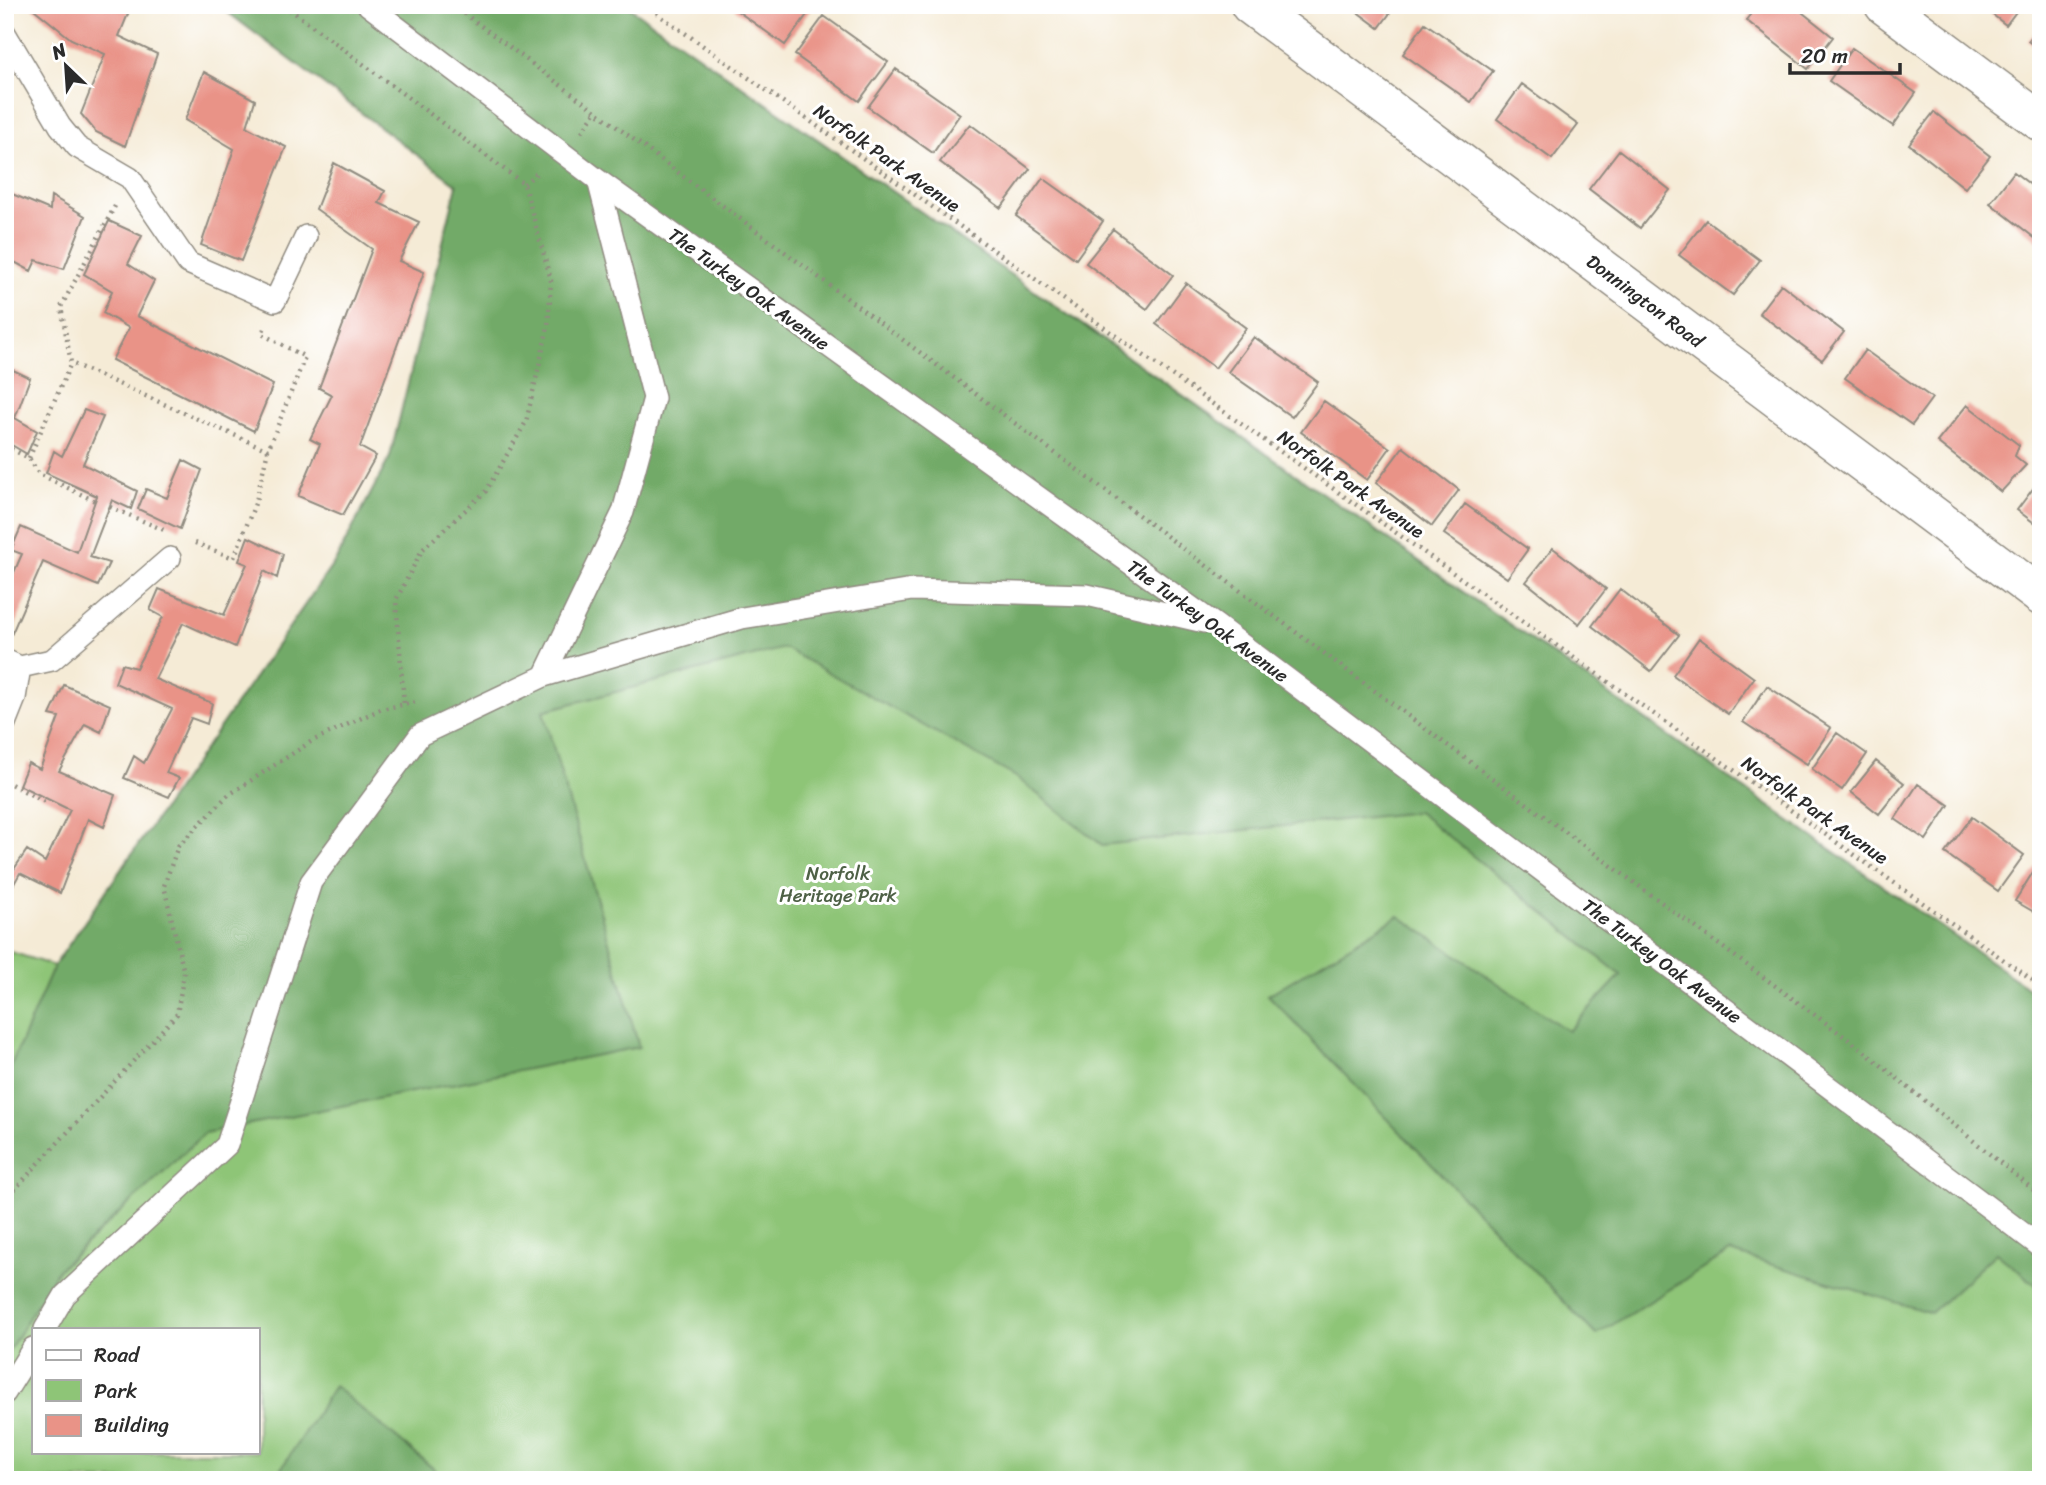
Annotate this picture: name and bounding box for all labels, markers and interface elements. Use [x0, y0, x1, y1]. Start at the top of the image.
north arrow [32, 32, 102, 102]
scale bar [1790, 32, 1901, 76]
text: N [45, 33, 73, 69]
text: 20 m [1801, 37, 1848, 75]
street label: Norfolk Park Avenue [806, 95, 968, 221]
street label: The Turkey Oak Avenue [661, 219, 837, 359]
street label: Donnington Road [1579, 246, 1713, 358]
street label: Norfolk Park Avenue [1270, 421, 1432, 547]
street label: The Turkey Oak Avenue [1120, 551, 1296, 691]
street label: Norfolk Park Avenue [1734, 747, 1896, 873]
park label: Norfolk Heritage Park [779, 857, 897, 912]
street label: The Turkey Oak Avenue [1575, 890, 1749, 1033]
legend [32, 1328, 259, 1454]
text: Road [94, 1336, 141, 1374]
text: Park [94, 1372, 137, 1410]
text: Building [94, 1406, 170, 1444]

